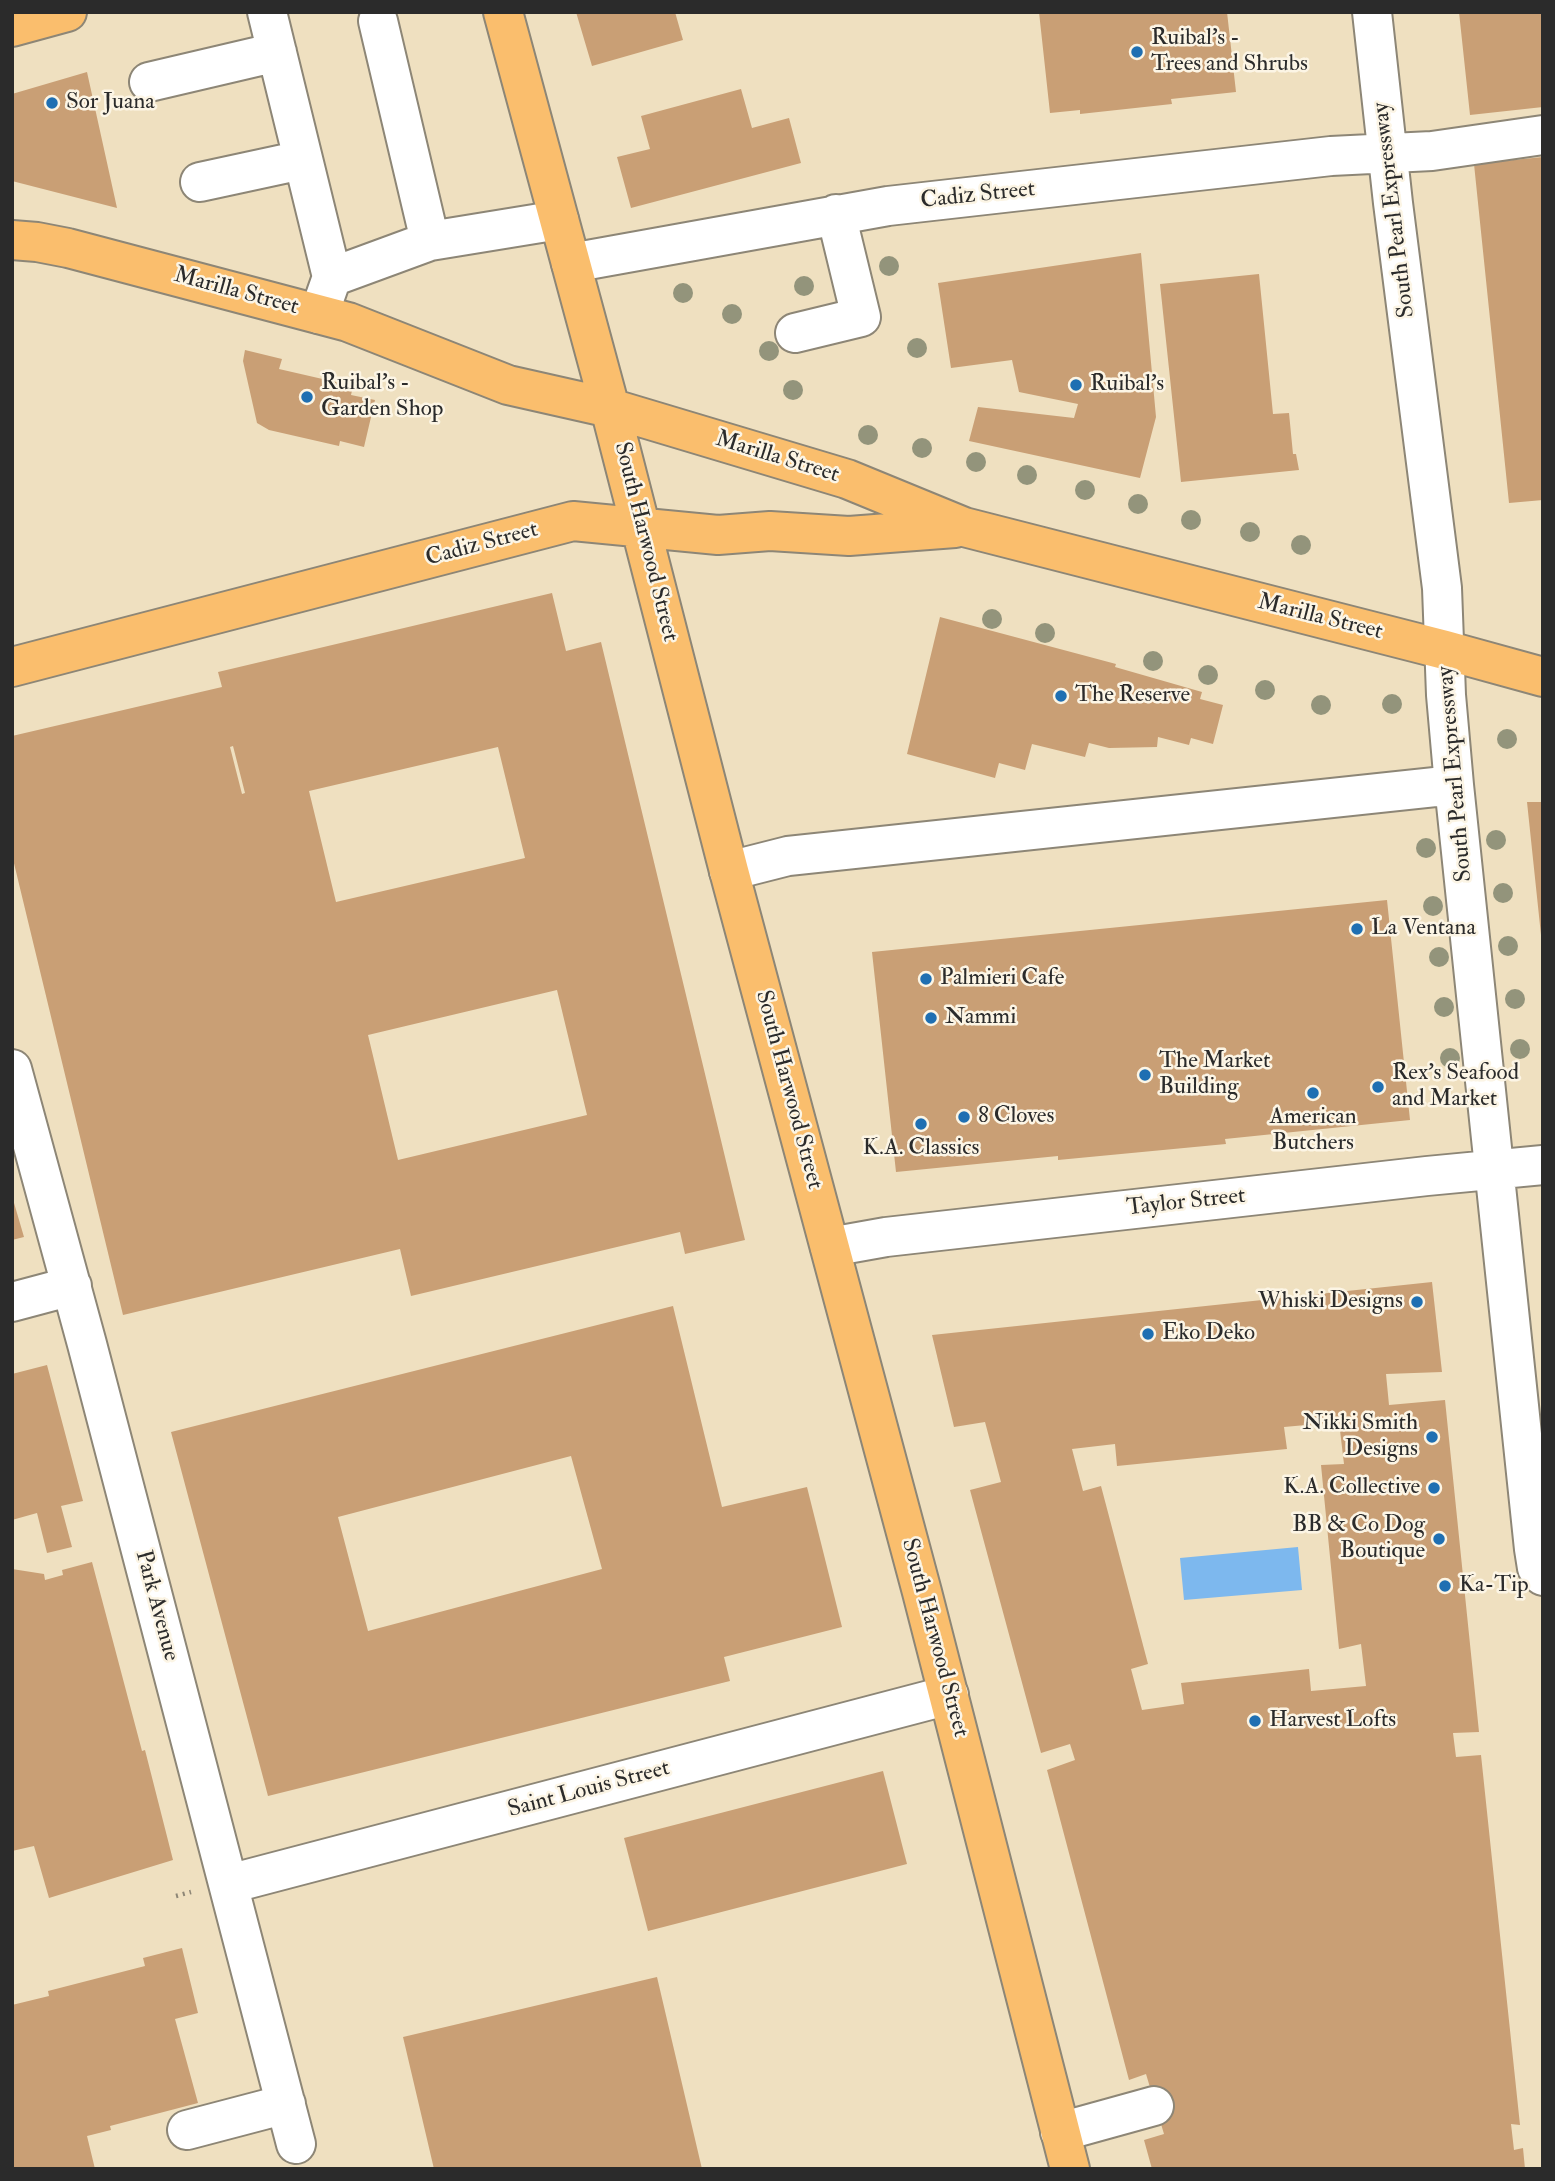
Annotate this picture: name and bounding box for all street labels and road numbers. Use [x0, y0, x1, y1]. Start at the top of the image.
street label: South Pearl Expressway [1368, 101, 1422, 319]
street label: Cadiz Street [919, 176, 1037, 216]
street label: Marilla Street [171, 262, 301, 322]
street label: Marilla Street [712, 426, 842, 490]
street label: South Harwood Street [607, 439, 683, 645]
street label: Cadiz Street [423, 517, 541, 573]
street label: Marilla Street [1255, 589, 1385, 647]
street label: South Pearl Expressway [1433, 665, 1479, 883]
street label: South Harwood Street [748, 988, 828, 1192]
street label: Taylor Street [1125, 1183, 1247, 1223]
street label: South Harwood Street [894, 1536, 974, 1740]
street label: Park Avenue [128, 1548, 184, 1664]
street label: Saint Louis Street [505, 1755, 673, 1825]

